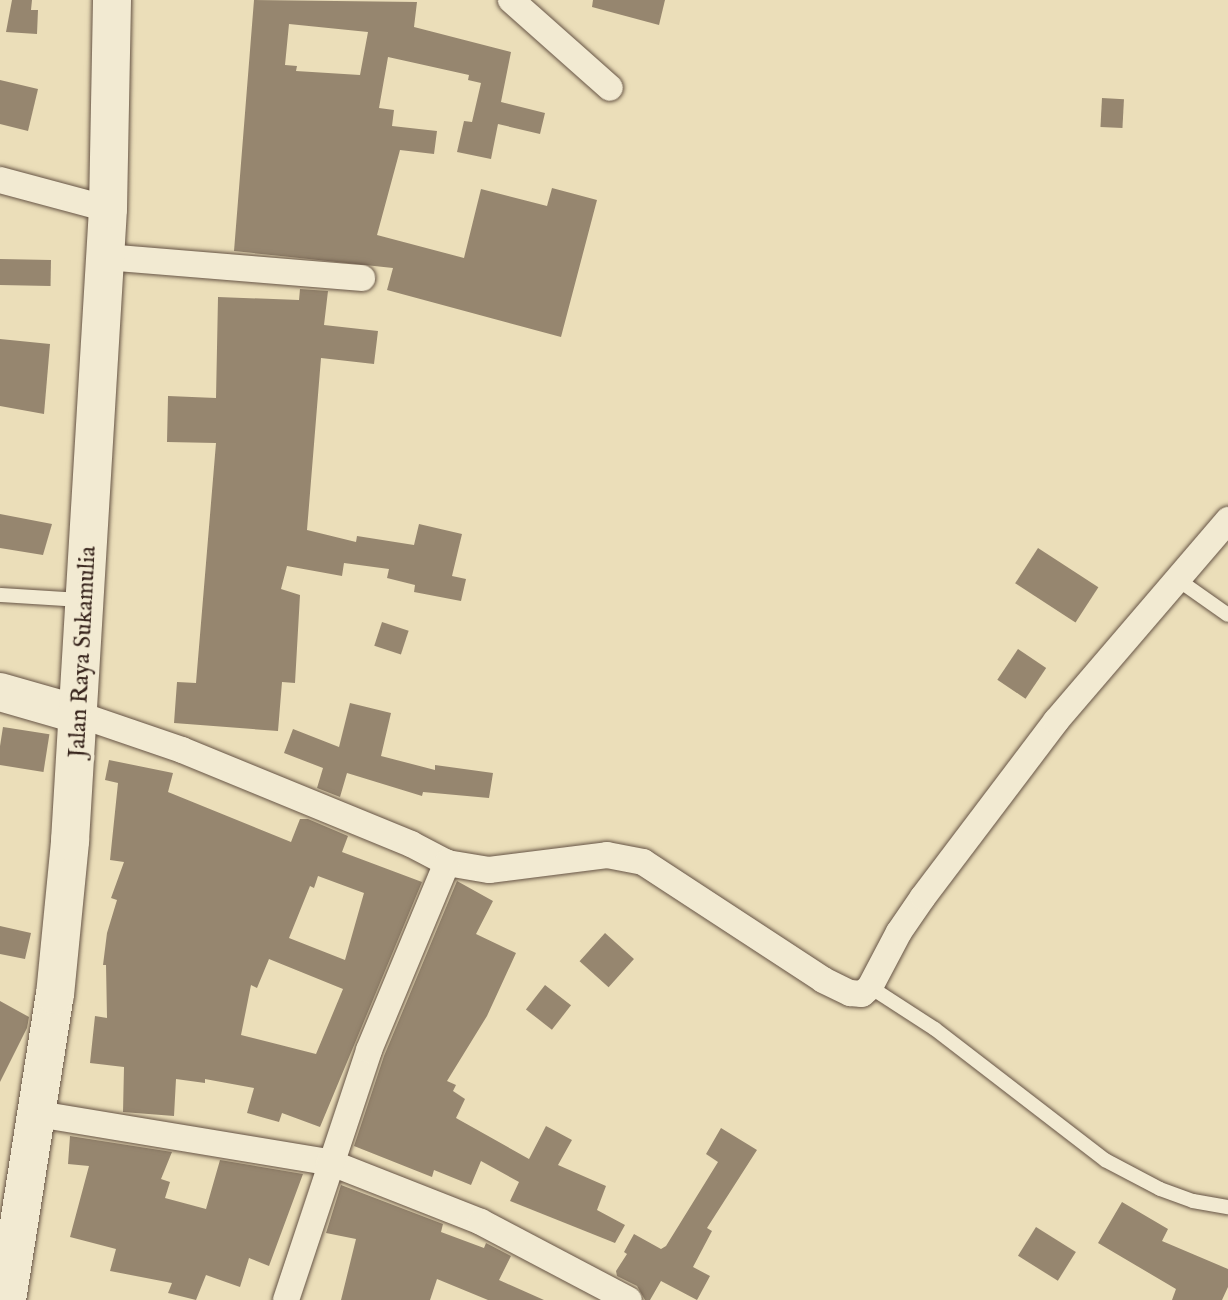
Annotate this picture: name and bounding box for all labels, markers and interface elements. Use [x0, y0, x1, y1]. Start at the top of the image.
street label: Jalan Raya Sukamulia [63, 545, 103, 759]

